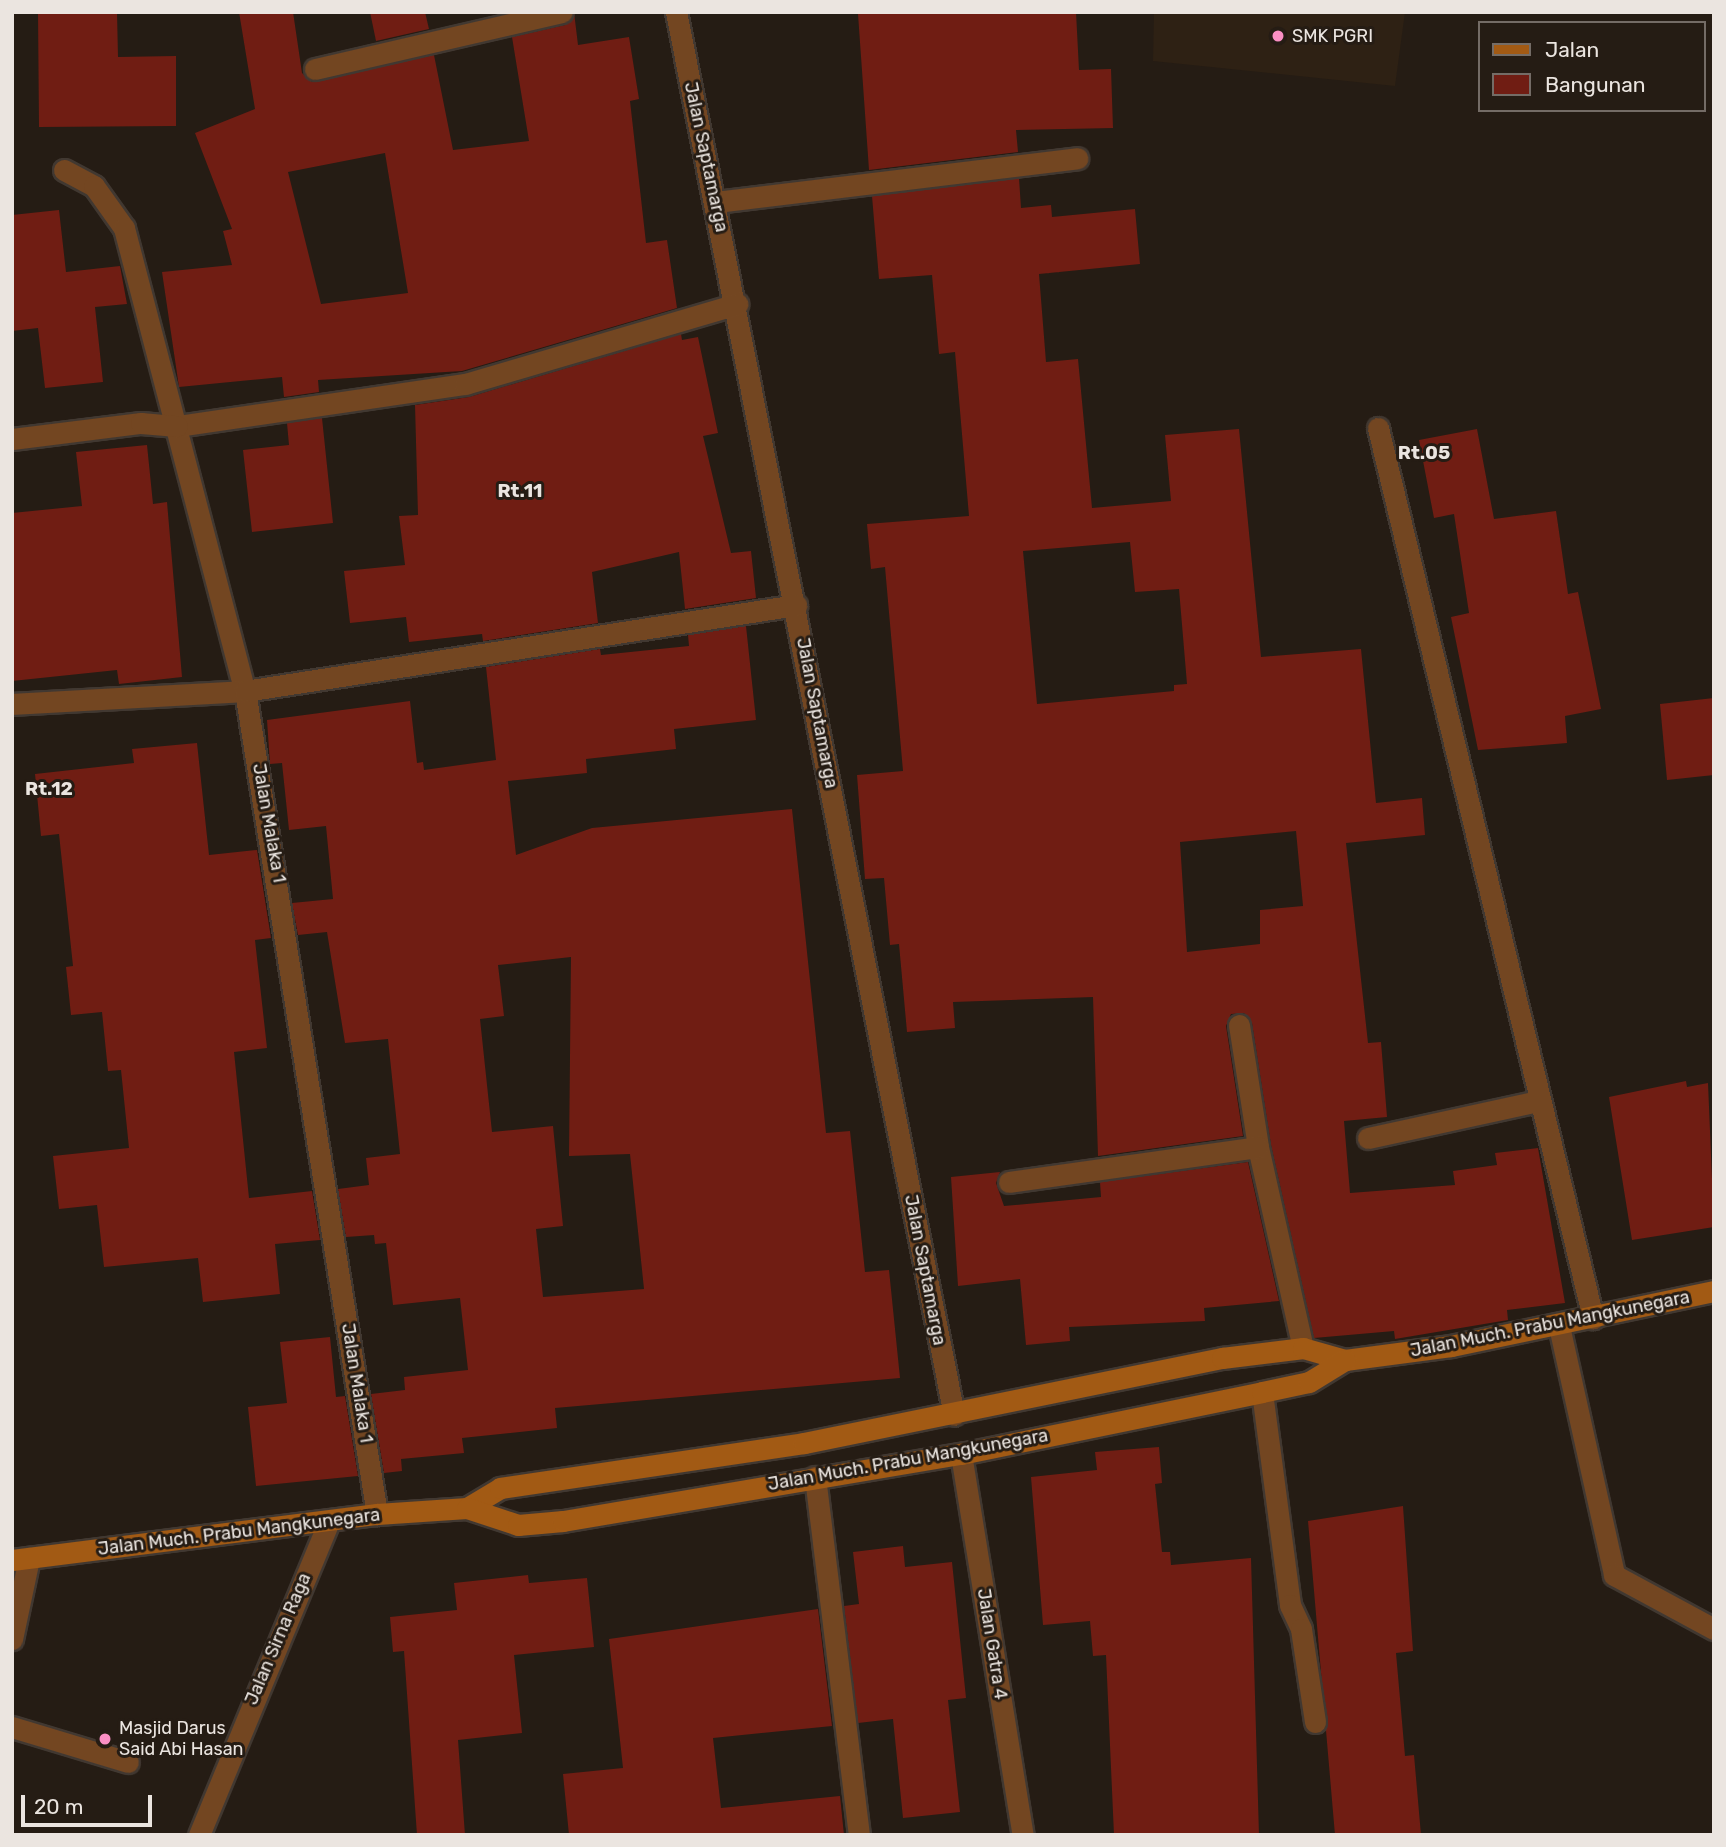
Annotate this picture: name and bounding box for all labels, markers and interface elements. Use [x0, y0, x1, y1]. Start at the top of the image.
legend [1478, 21, 1705, 112]
place label: SMK PGRI [1292, 25, 1373, 47]
marker: SMK PGRI [1270, 28, 1286, 44]
text: Jalan [1545, 37, 1599, 62]
text: Bangunan [1545, 72, 1646, 97]
street label: Jalan Saptamarga [680, 80, 732, 234]
district label: Rt.05 [1398, 442, 1450, 464]
district label: Rt.11 [497, 480, 543, 502]
street label: Jalan Saptamarga [792, 636, 842, 790]
street label: Jalan Malaka 1 [248, 762, 290, 884]
district label: Rt.12 [25, 778, 73, 800]
street label: Jalan Saptamarga [900, 1193, 950, 1347]
street label: Jalan Much. Prabu Mangkunegara [1408, 1286, 1692, 1362]
street label: Jalan Malaka 1 [337, 1322, 377, 1444]
street label: Jalan Much. Prabu Mangkunegara [766, 1425, 1050, 1495]
street label: Jalan Much. Prabu Mangkunegara [97, 1504, 381, 1560]
street label: Jalan Sirna Raga [241, 1570, 315, 1708]
street label: Jalan Gatra 4 [973, 1587, 1011, 1701]
place label: Masjid Darus Said Abi Hasan [119, 1718, 244, 1760]
marker: Masjid Darus Said Abi Hasan [97, 1731, 113, 1747]
scale bar [24, 1780, 156, 1824]
text: 20 m [34, 1794, 83, 1819]

